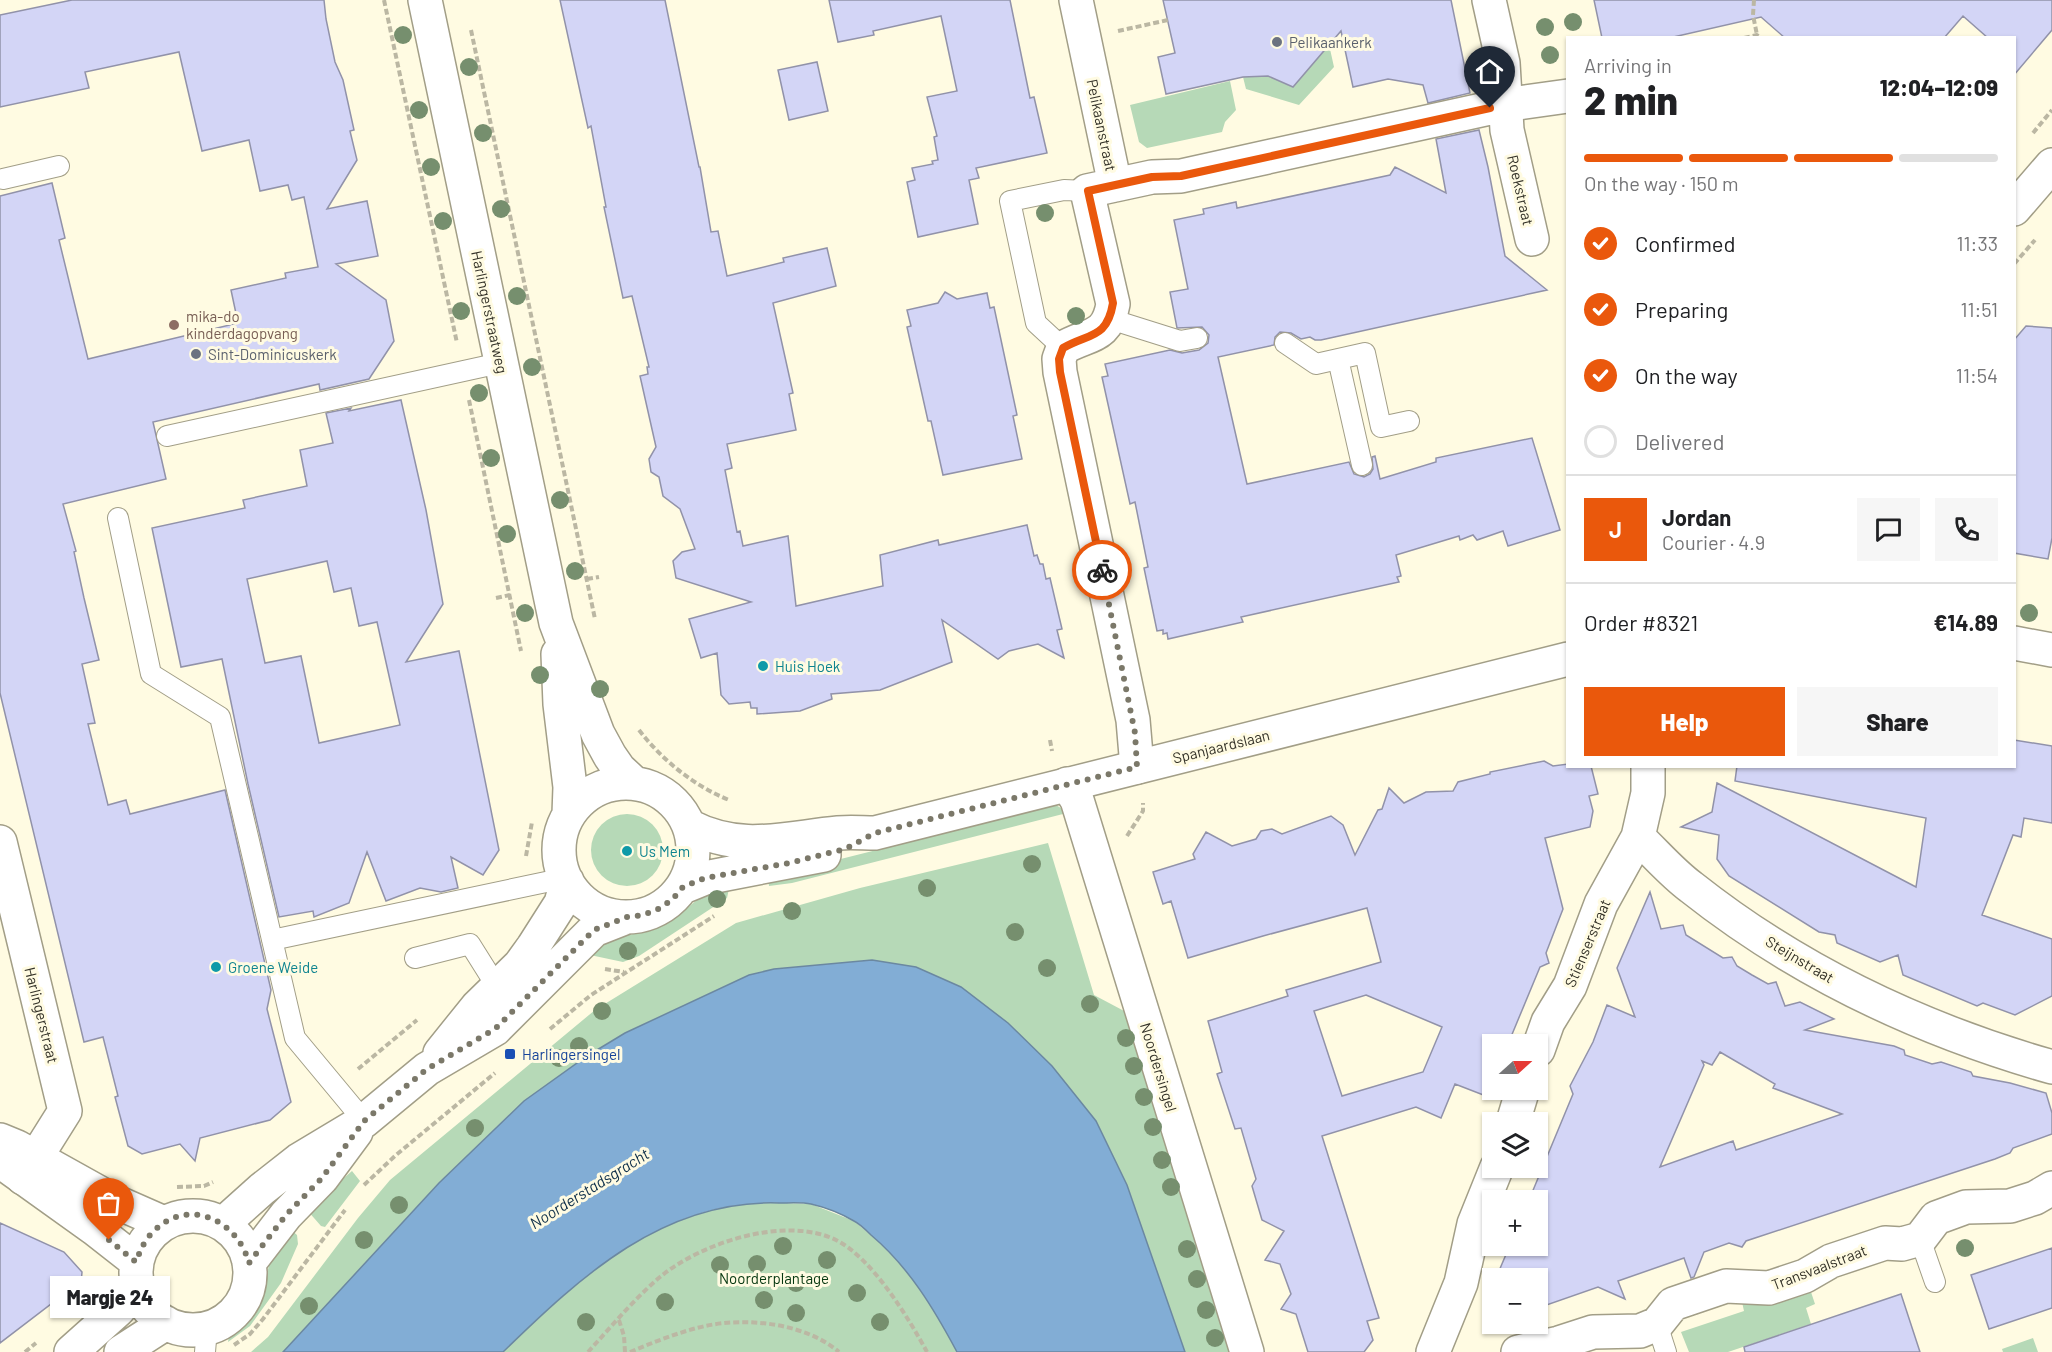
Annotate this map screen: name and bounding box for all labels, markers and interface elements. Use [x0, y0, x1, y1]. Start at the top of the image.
place label: Pelikaankerk [1289, 33, 1372, 51]
marker: Pelikaankerk [1270, 35, 1284, 49]
pin [1464, 46, 1515, 108]
text: Arriving in [1584, 53, 1672, 77]
icon: home [1473, 55, 1506, 88]
text: 12:04–12:09 [1880, 74, 1998, 100]
text: 2 min [1584, 76, 1678, 123]
street label: Pelikaanstraat [1083, 77, 1121, 173]
street label: Roekstraat [1504, 153, 1538, 227]
text: On the way · 150 m [1584, 171, 1739, 195]
icon: check [1584, 227, 1617, 260]
text: Confirmed [1635, 230, 1735, 256]
text: 11:33 [1957, 231, 1998, 255]
street label: Harlingerstraatweg [468, 249, 512, 375]
icon: check [1584, 293, 1617, 326]
text: Preparing [1635, 296, 1728, 322]
text: 11:51 [1960, 297, 1998, 321]
place label: mika-do kinderdagopvang [186, 307, 298, 342]
marker: mika-do kinderdagopvang [167, 318, 181, 332]
place label: Sint-Dominicuskerk [208, 345, 337, 363]
marker: Sint-Dominicuskerk [189, 347, 203, 361]
icon: check [1584, 359, 1617, 392]
text: On the way [1635, 362, 1738, 388]
text: 11:54 [1956, 363, 1998, 387]
text: Delivered [1635, 428, 1724, 454]
button: chat [1857, 498, 1920, 561]
button: phone [1935, 498, 1998, 561]
text: Jordan [1662, 504, 1731, 530]
text: J [1609, 516, 1622, 542]
text: Courier · 4.9 [1662, 530, 1765, 554]
courier [1072, 540, 1132, 600]
icon: bike [1086, 554, 1119, 587]
text: Order #8321 [1584, 609, 1698, 635]
text: €14.89 [1933, 609, 1998, 635]
place label: Huis Hoek [775, 657, 841, 675]
marker: Huis Hoek [756, 659, 770, 673]
button: Help [1584, 687, 1785, 756]
button: Share [1797, 687, 1998, 756]
street label: Spanjaardslaan [1171, 725, 1271, 767]
place label: Us Mem [639, 842, 690, 860]
marker: Us Mem [620, 844, 634, 858]
street label: Stienserstraat [1560, 896, 1614, 990]
street label: Steijnstraat [1763, 932, 1837, 986]
place label: Groene Weide [228, 958, 318, 976]
marker: Groene Weide [209, 960, 223, 974]
street label: Harlingerstraat [21, 965, 63, 1065]
street label: Noordersingel [1137, 1020, 1181, 1114]
north arrow [1482, 1034, 1548, 1100]
map controls [1482, 1034, 1548, 1334]
place label: Harlingersingel [522, 1045, 620, 1063]
marker: Harlingersingel [503, 1047, 517, 1061]
button: layers [1482, 1112, 1548, 1178]
water label: Noorderstadsgracht [526, 1143, 652, 1232]
pin [83, 1178, 134, 1240]
icon: bag [92, 1187, 125, 1220]
button: + [1482, 1190, 1548, 1256]
street label: Transvaalstraat [1769, 1241, 1869, 1293]
button: − [1482, 1268, 1548, 1334]
park label: Noorderplantage [719, 1269, 829, 1287]
callout: Margje 24 [49, 1276, 169, 1318]
text: Margje 24 [66, 1285, 154, 1309]

